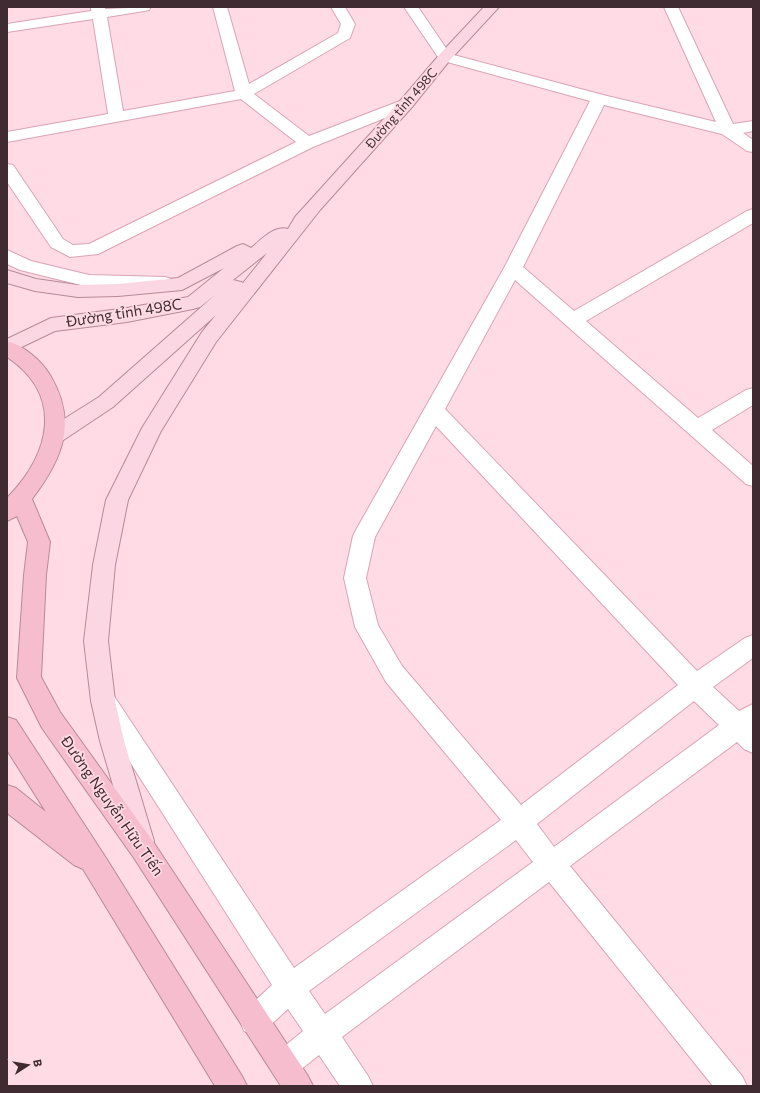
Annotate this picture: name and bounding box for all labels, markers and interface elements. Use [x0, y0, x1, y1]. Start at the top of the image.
street label: Đường tỉnh 498C [361, 64, 440, 152]
street label: Đường tỉnh 498C [64, 294, 183, 330]
street label: Đường Nguyễn Hữu Tiến [57, 731, 168, 879]
north arrow [8, 1045, 48, 1085]
text: B [31, 1058, 45, 1068]

